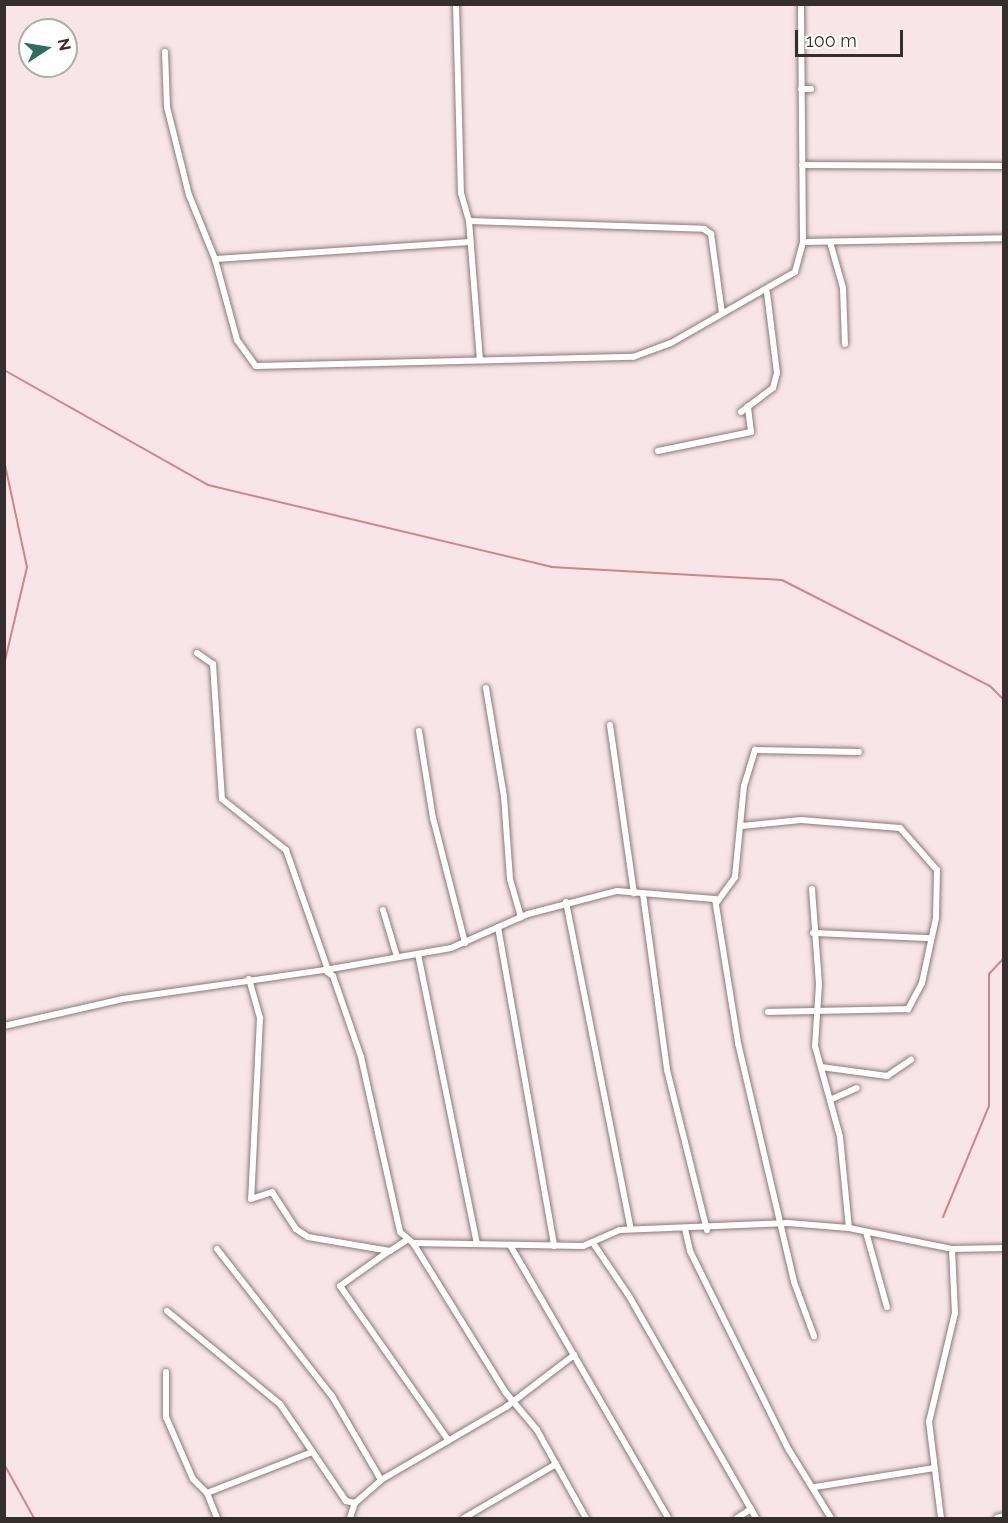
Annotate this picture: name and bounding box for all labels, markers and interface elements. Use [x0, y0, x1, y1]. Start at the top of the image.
north arrow [18, 18, 78, 78]
scale bar [798, 18, 906, 56]
text: 100 m [806, 30, 857, 51]
text: N [54, 37, 75, 53]

